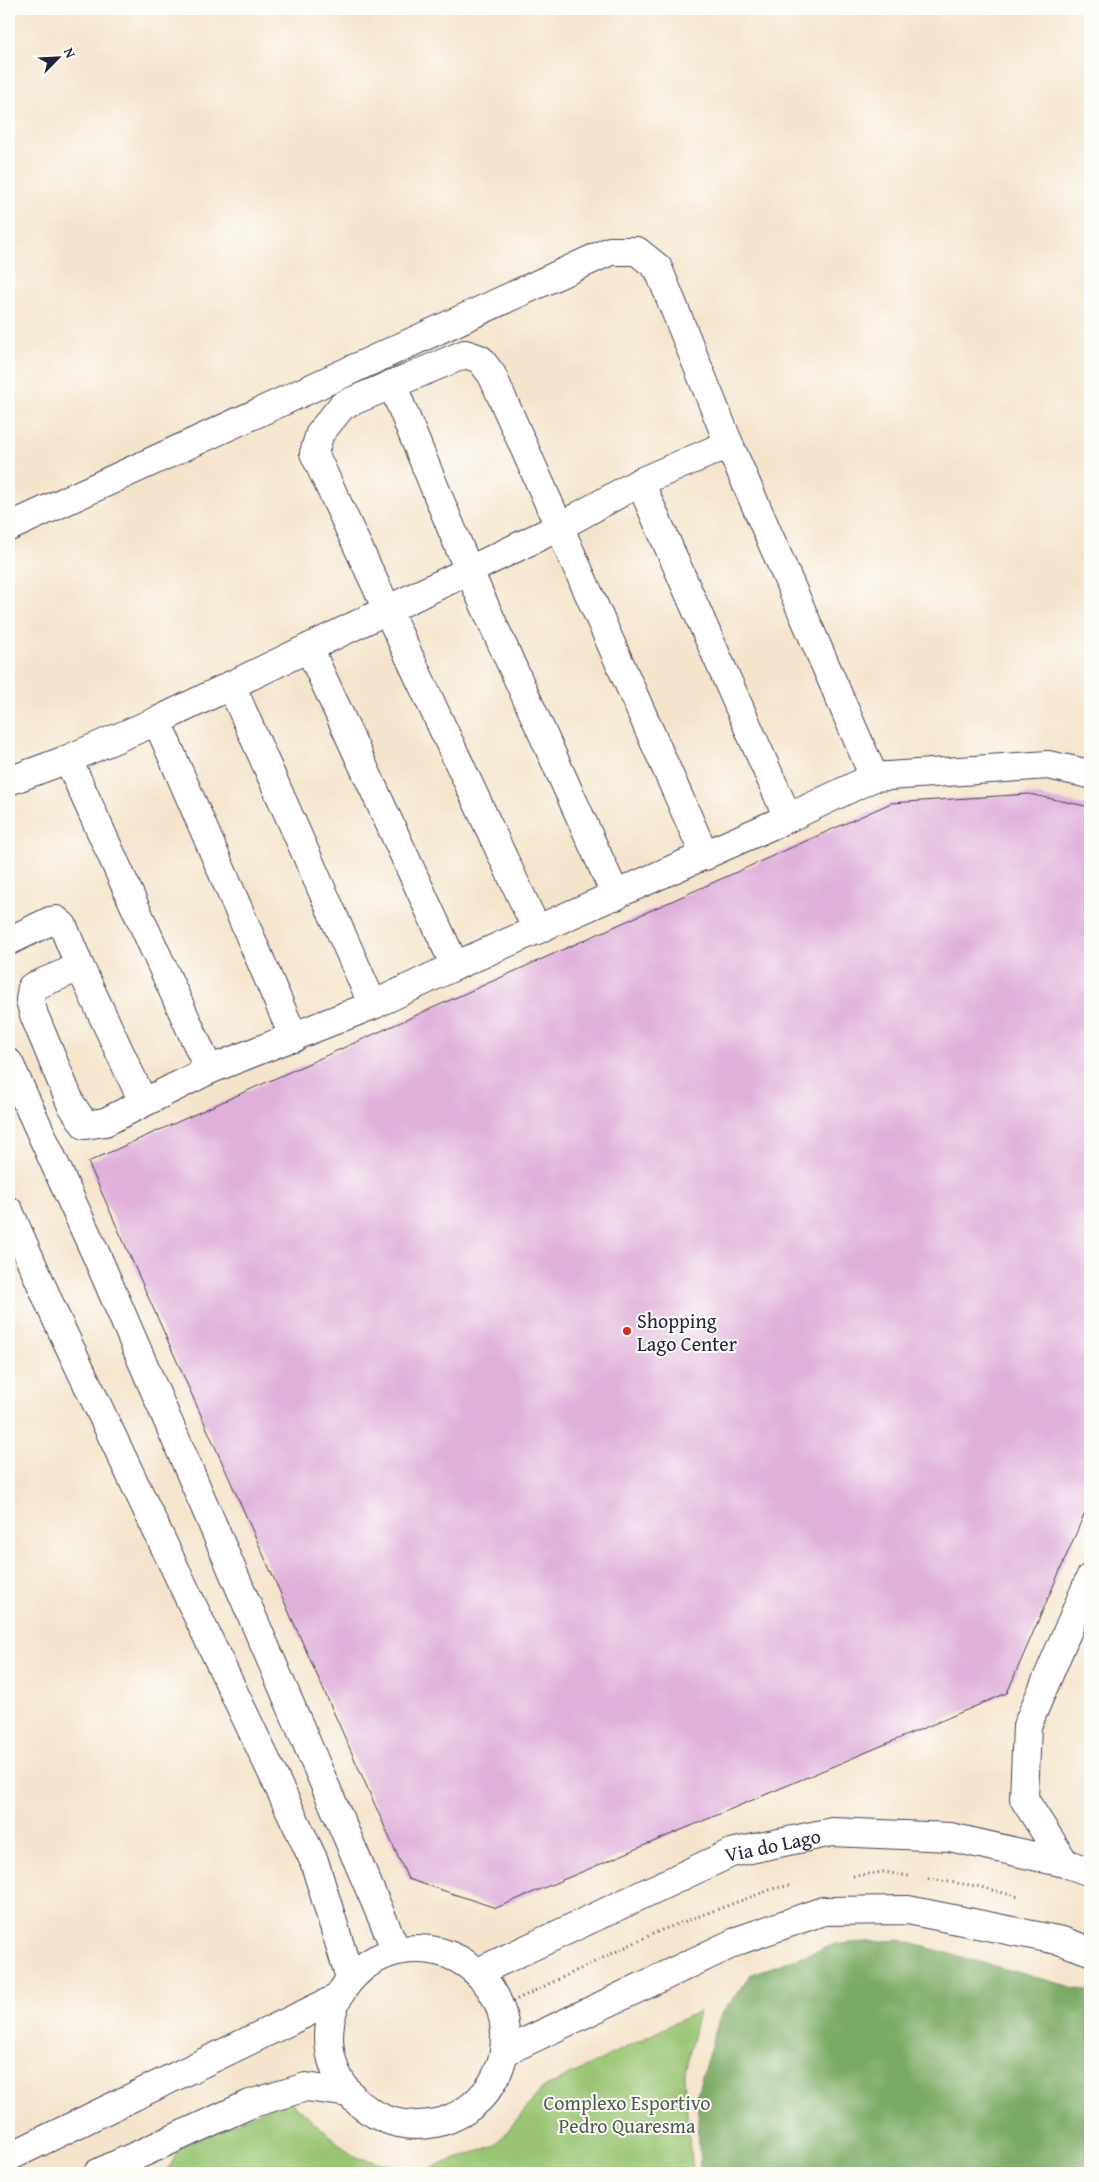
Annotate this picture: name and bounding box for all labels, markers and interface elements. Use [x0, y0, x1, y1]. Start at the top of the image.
north arrow [32, 32, 82, 82]
text: N [59, 44, 81, 62]
place label: Shopping Lago Center [637, 1306, 737, 1358]
marker: Shopping Lago Center [621, 1325, 633, 1337]
street label: Via do Lago [722, 1820, 823, 1868]
park label: Complexo Esportivo Pedro Quaresma [543, 2088, 711, 2140]

